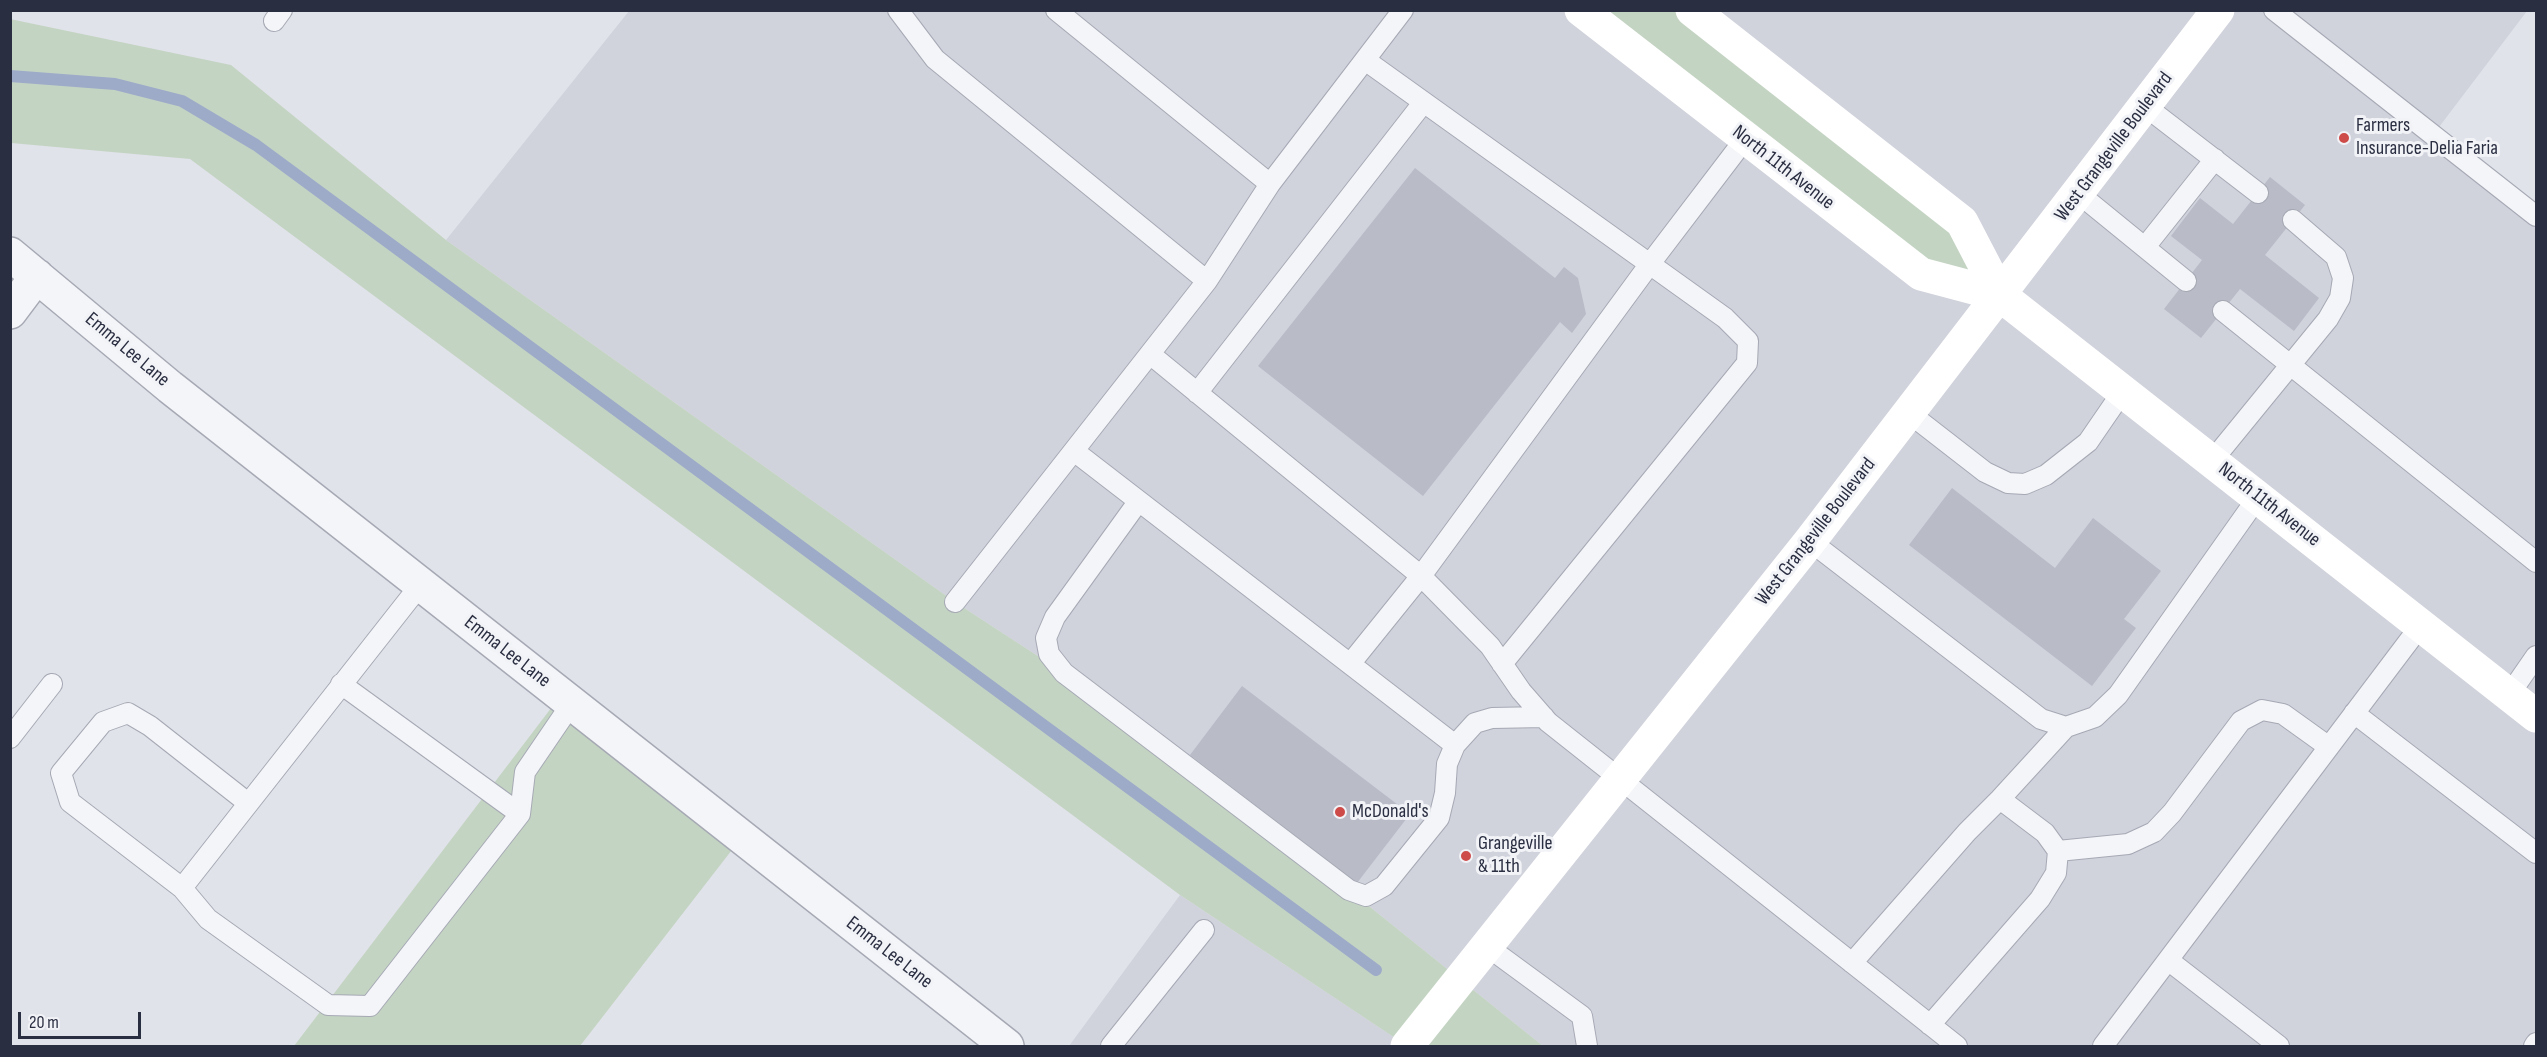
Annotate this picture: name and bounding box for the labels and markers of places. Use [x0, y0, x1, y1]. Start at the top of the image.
place label: Farmers Insurance-Delia Faria [2356, 114, 2498, 161]
marker: Farmers Insurance-Delia Faria [2337, 131, 2351, 145]
place label: McDonald's [1352, 800, 1429, 824]
marker: McDonald's [1333, 805, 1347, 819]
place label: Grangeville & 11th [1478, 832, 1552, 879]
marker: Grangeville & 11th [1459, 849, 1473, 863]

